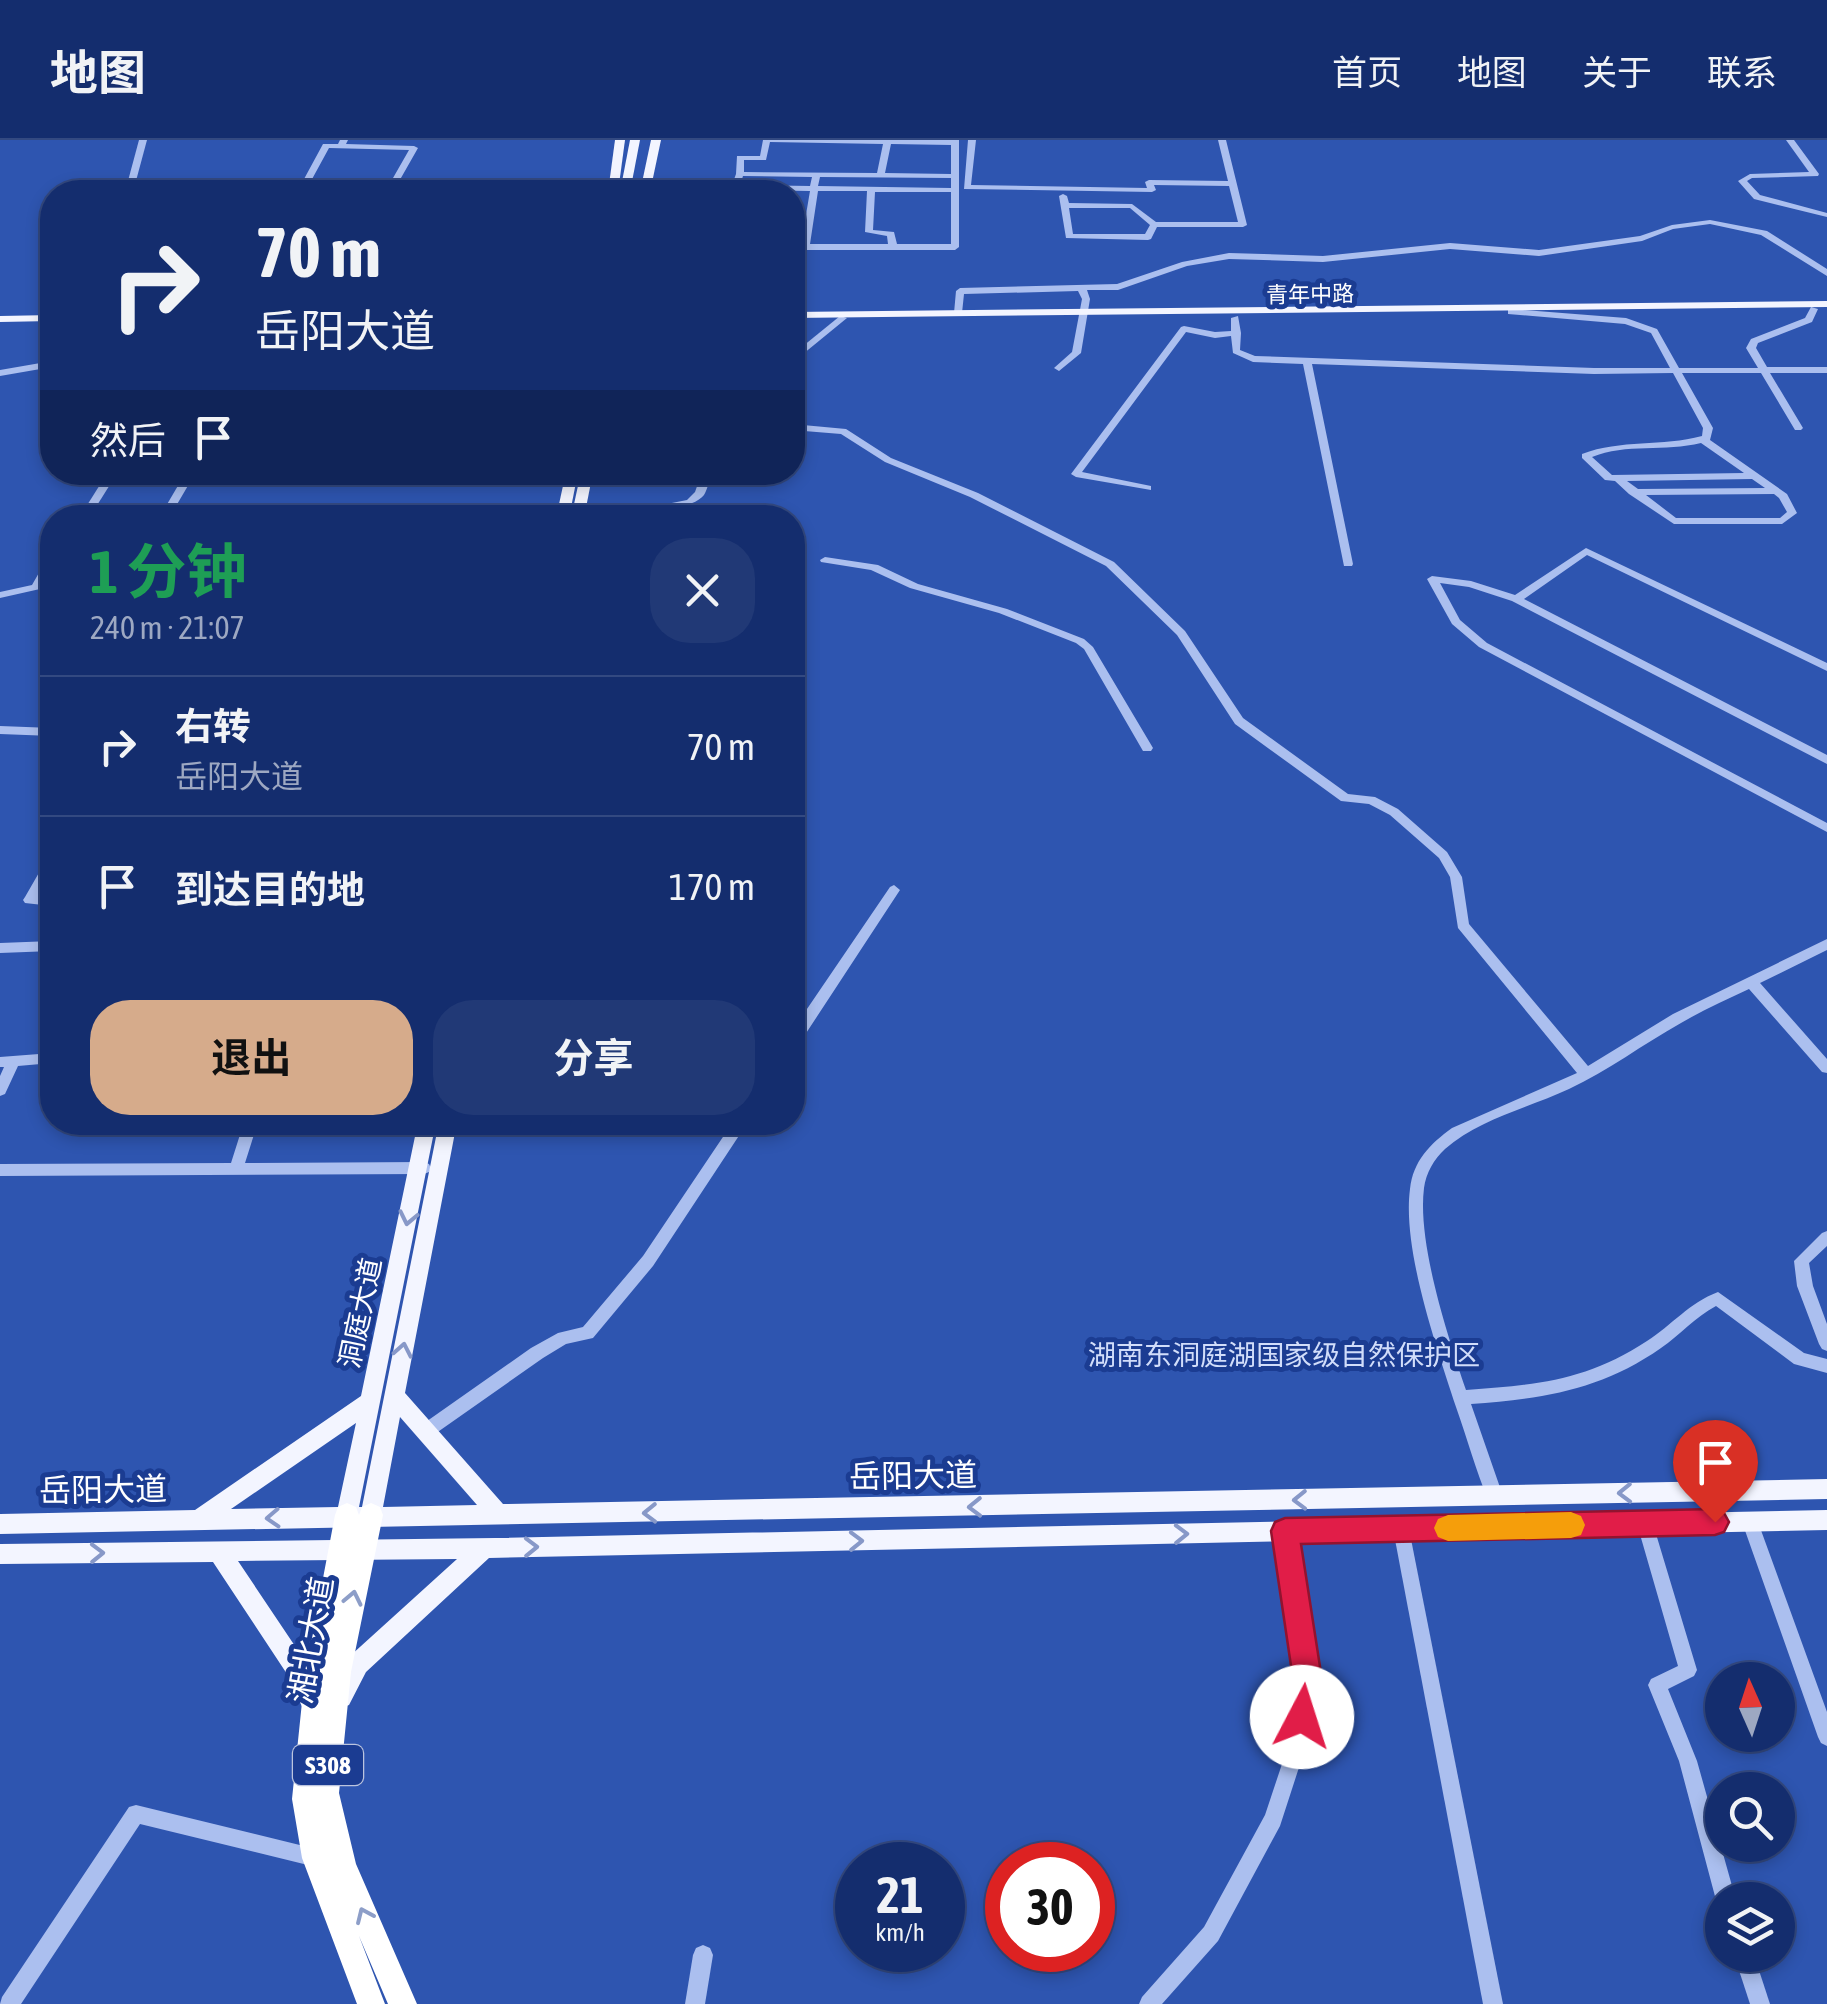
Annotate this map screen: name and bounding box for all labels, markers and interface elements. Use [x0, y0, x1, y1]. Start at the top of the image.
text: 地图 [50, 45, 146, 100]
text: 首页 [1332, 52, 1402, 92]
text: 地图 [1457, 52, 1527, 92]
text: 关于 [1582, 52, 1652, 92]
text: 联系 [1707, 52, 1777, 92]
text: 70 m [255, 212, 381, 292]
icon: right [90, 220, 220, 350]
street label: 青年中路 [1266, 280, 1354, 308]
text: 岳阳大道 [255, 305, 435, 357]
icon: arrive [186, 410, 241, 465]
text: 然后 [90, 419, 166, 462]
text: 1 分钟 [90, 537, 246, 606]
button: close [650, 538, 755, 643]
text: 240 m · 21:07 [90, 609, 245, 646]
text: 右转 [175, 705, 251, 748]
icon: right [90, 719, 145, 774]
text: 70 m [687, 725, 755, 768]
text: 岳阳大道 [175, 758, 303, 795]
icon: arrive [90, 859, 145, 914]
text: 170 m [669, 865, 755, 908]
text: 到达目的地 [175, 868, 365, 911]
button: 退出 [90, 1000, 413, 1115]
button: 分享 [433, 1000, 755, 1115]
one-way arrow [398, 1209, 419, 1226]
street label: 洞庭大道 [333, 1255, 387, 1371]
park label: 湖南东洞庭湖国家级自然保护区 [1088, 1339, 1480, 1371]
one-way arrow [392, 1342, 413, 1358]
pin [1673, 1420, 1758, 1523]
icon: arrive [1688, 1435, 1743, 1490]
street label: 岳阳大道 [849, 1456, 977, 1495]
street label: 岳阳大道 [39, 1470, 167, 1509]
one-way arrow [1616, 1483, 1632, 1504]
one-way arrow [1291, 1490, 1307, 1511]
one-way arrow [966, 1496, 982, 1517]
one-way arrow [641, 1503, 657, 1524]
one-way arrow [265, 1508, 281, 1529]
one-way arrow [1173, 1523, 1189, 1544]
one-way arrow [848, 1530, 864, 1551]
one-way arrow [523, 1537, 539, 1558]
one-way arrow [90, 1542, 106, 1563]
street label: 湘北大道 [281, 1574, 340, 1706]
one-way arrow [341, 1590, 362, 1607]
north arrow [1705, 1662, 1795, 1752]
map controls [1705, 1662, 1795, 1972]
position arrow [1250, 1665, 1354, 1769]
road number: S308 [293, 1745, 363, 1785]
button: search [1705, 1772, 1795, 1862]
speed limit sign: 30 [985, 1842, 1115, 1972]
text: 21 [876, 1866, 923, 1924]
button: layers [1705, 1882, 1795, 1972]
one-way arrow [356, 1907, 376, 1925]
text: km/h [875, 1918, 925, 1946]

